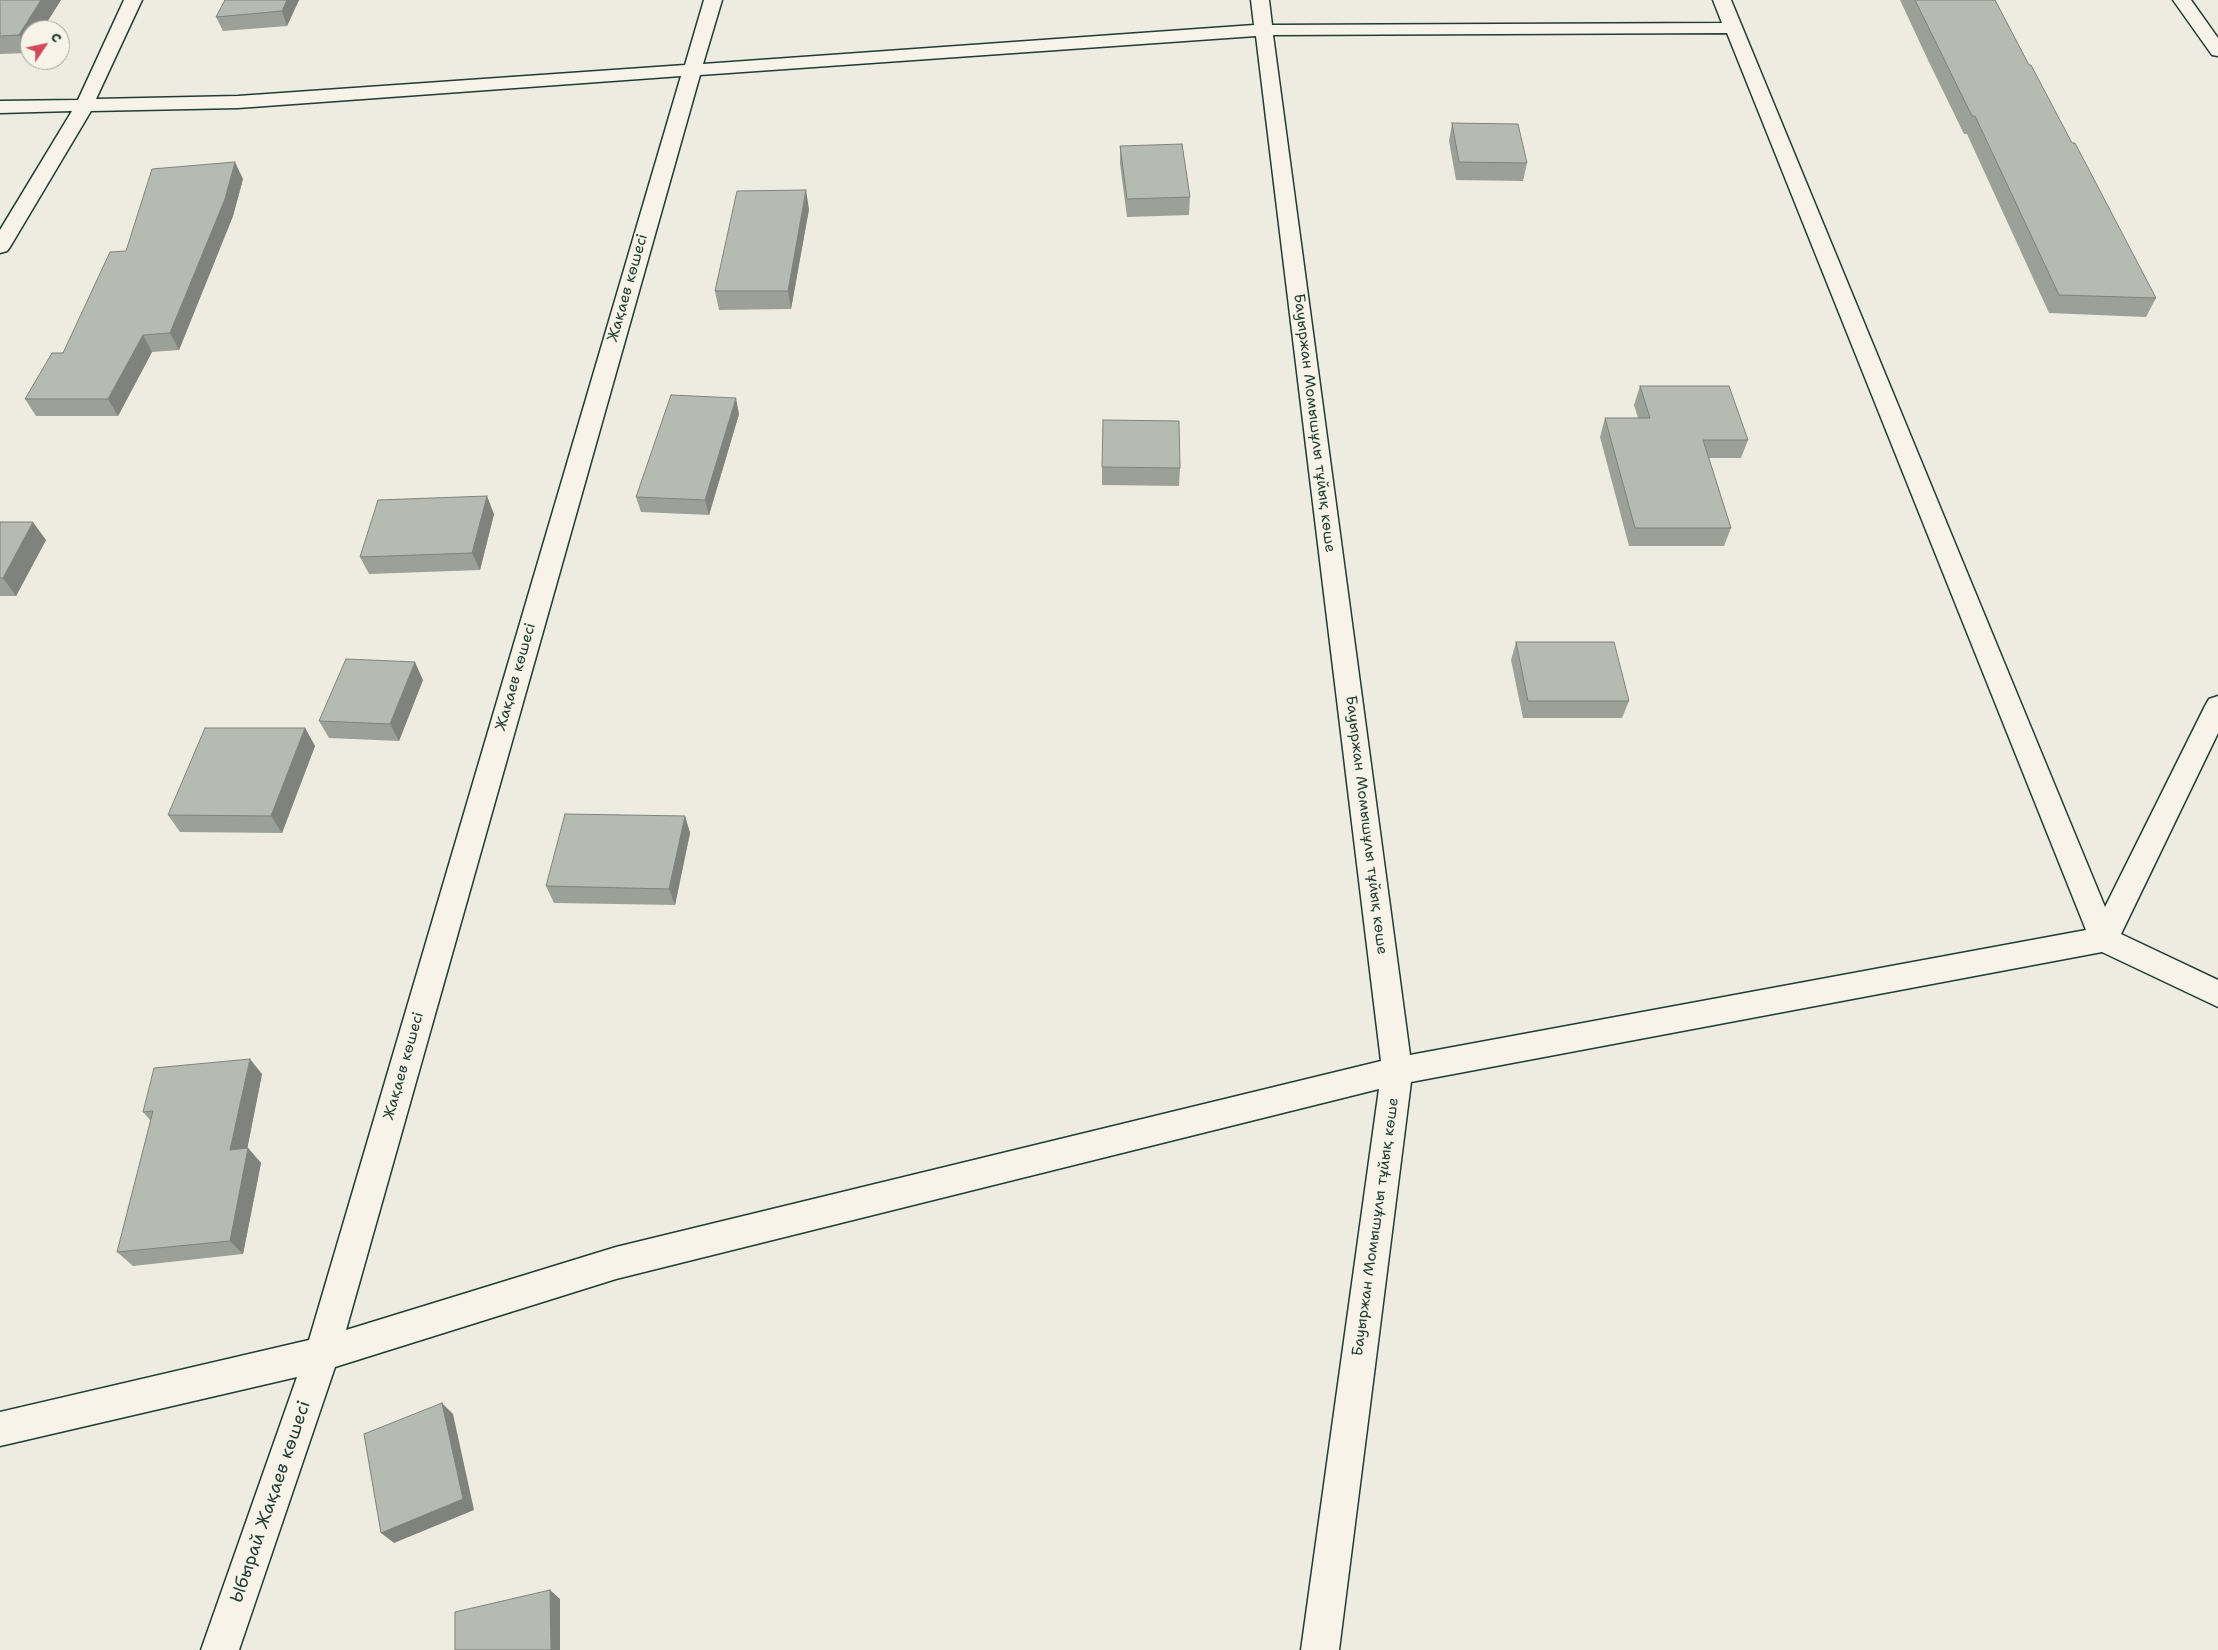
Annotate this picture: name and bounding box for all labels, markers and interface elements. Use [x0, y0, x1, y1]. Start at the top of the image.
north arrow [20, 20, 70, 70]
text: С [47, 29, 66, 46]
street label: Жақаев көшесі [604, 232, 652, 344]
street label: Бауыржан Момышұлы тұйық көше [1289, 292, 1339, 554]
street label: Жақаев көшесі [492, 621, 540, 733]
street label: Бауыржан Момышұлы тұйық көше [1341, 694, 1391, 956]
street label: Жақаев көшесі [380, 1010, 428, 1122]
street label: Бауыржан Момышұлы тұйық көше [1349, 1097, 1403, 1357]
street label: Ыбырай Жақаев көшесі [226, 1398, 316, 1606]

